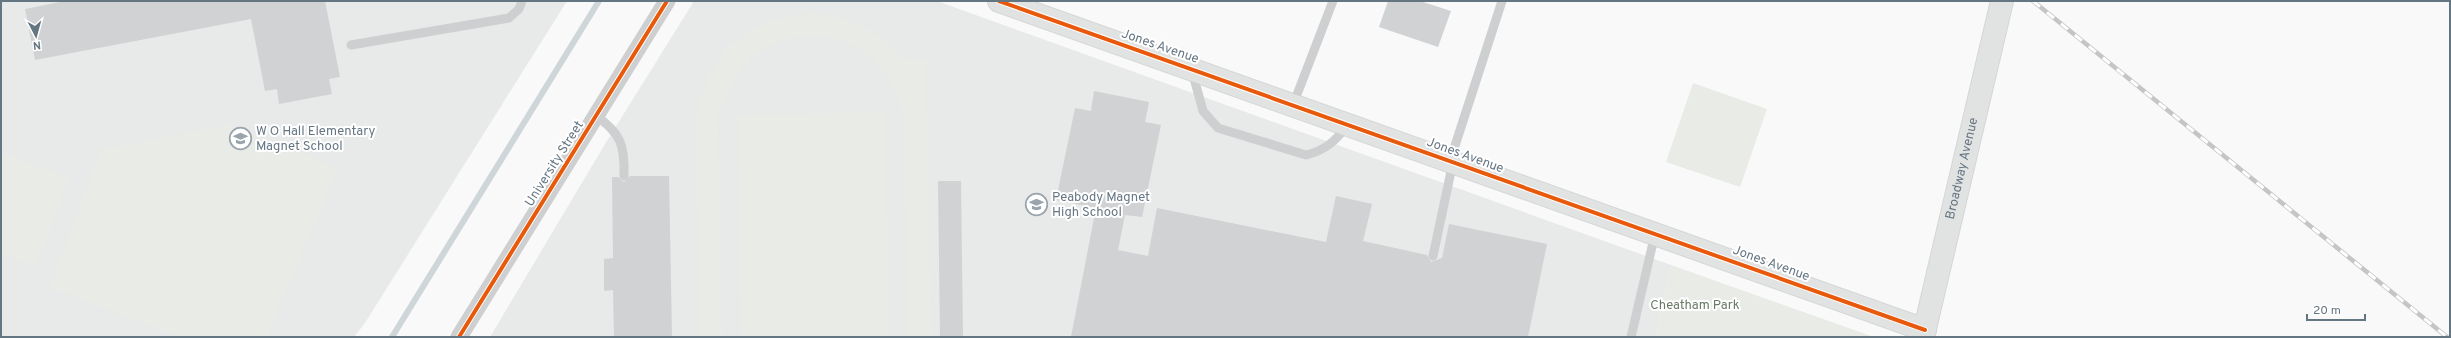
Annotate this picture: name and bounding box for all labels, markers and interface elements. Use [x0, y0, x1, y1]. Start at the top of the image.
north arrow [16, 16, 56, 56]
street label: Jones Avenue [1119, 26, 1201, 68]
text: N [32, 38, 42, 52]
street label: Broadway Avenue [1943, 116, 1982, 221]
street label: University Street [522, 118, 588, 210]
place label: W O Hall Elementary Magnet School [256, 124, 375, 155]
school or university icon: W O Hall Elementary Magnet School [228, 126, 254, 152]
street label: Jones Avenue [1424, 135, 1506, 177]
place label: Peabody Magnet High School [1052, 190, 1150, 221]
school or university icon: Peabody Magnet High School [1023, 192, 1049, 218]
street label: Jones Avenue [1730, 243, 1812, 285]
scale bar [2307, 296, 2365, 322]
park label: Cheatham Park [1650, 298, 1740, 314]
text: 20 m [2313, 303, 2341, 319]

